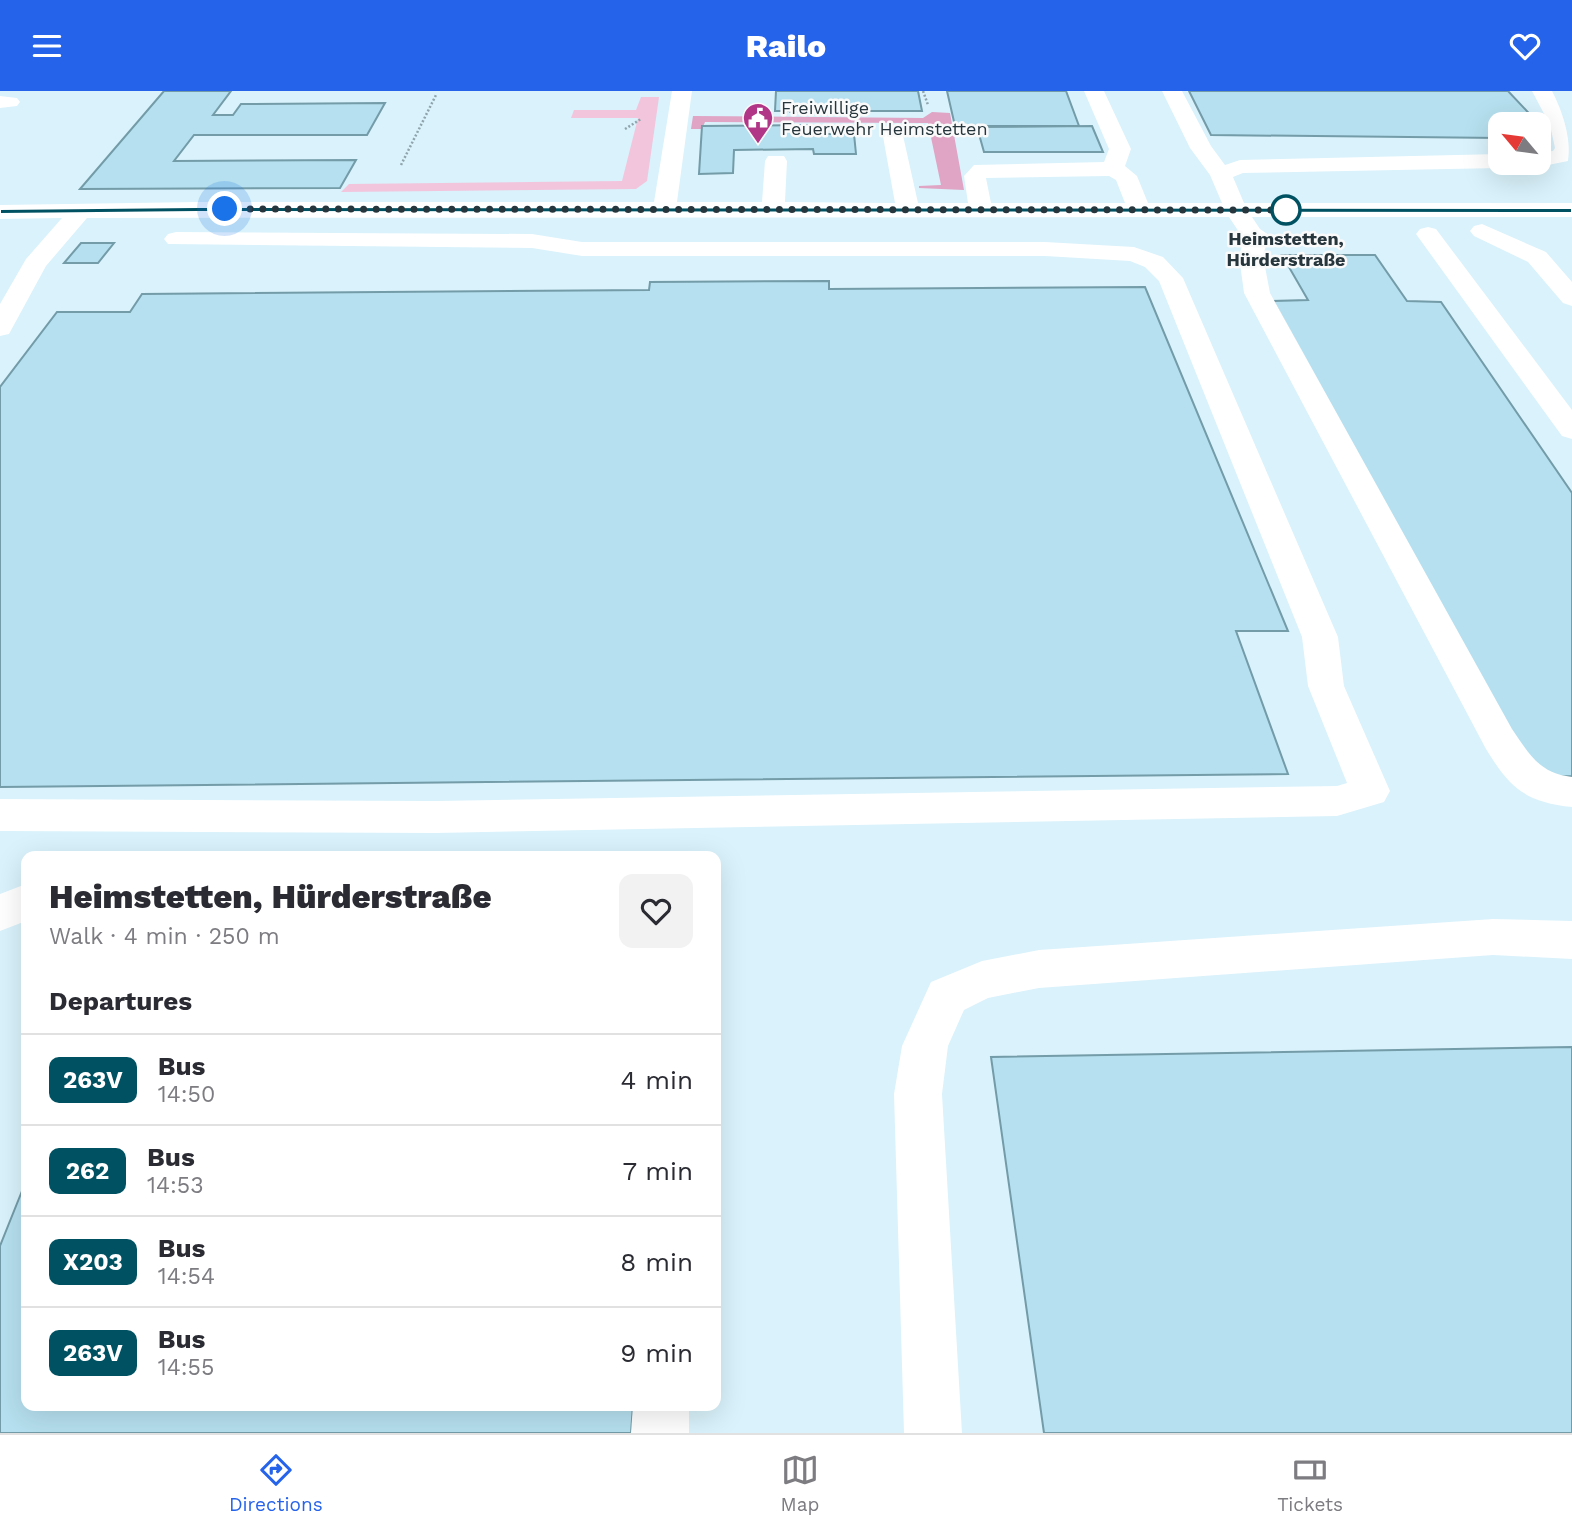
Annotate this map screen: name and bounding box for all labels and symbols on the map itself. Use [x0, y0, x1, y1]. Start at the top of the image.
place label: Freiwillige Feuerwehr Heimstetten [781, 97, 988, 139]
public building icon: Freiwillige Feuerwehr Heimstetten [741, 101, 775, 145]
north arrow [1488, 112, 1550, 175]
your location [207, 191, 242, 226]
marker: Heimstetten, Hürderstraße [1271, 195, 1301, 225]
place label: Heimstetten, Hürderstraße [1227, 228, 1345, 270]

